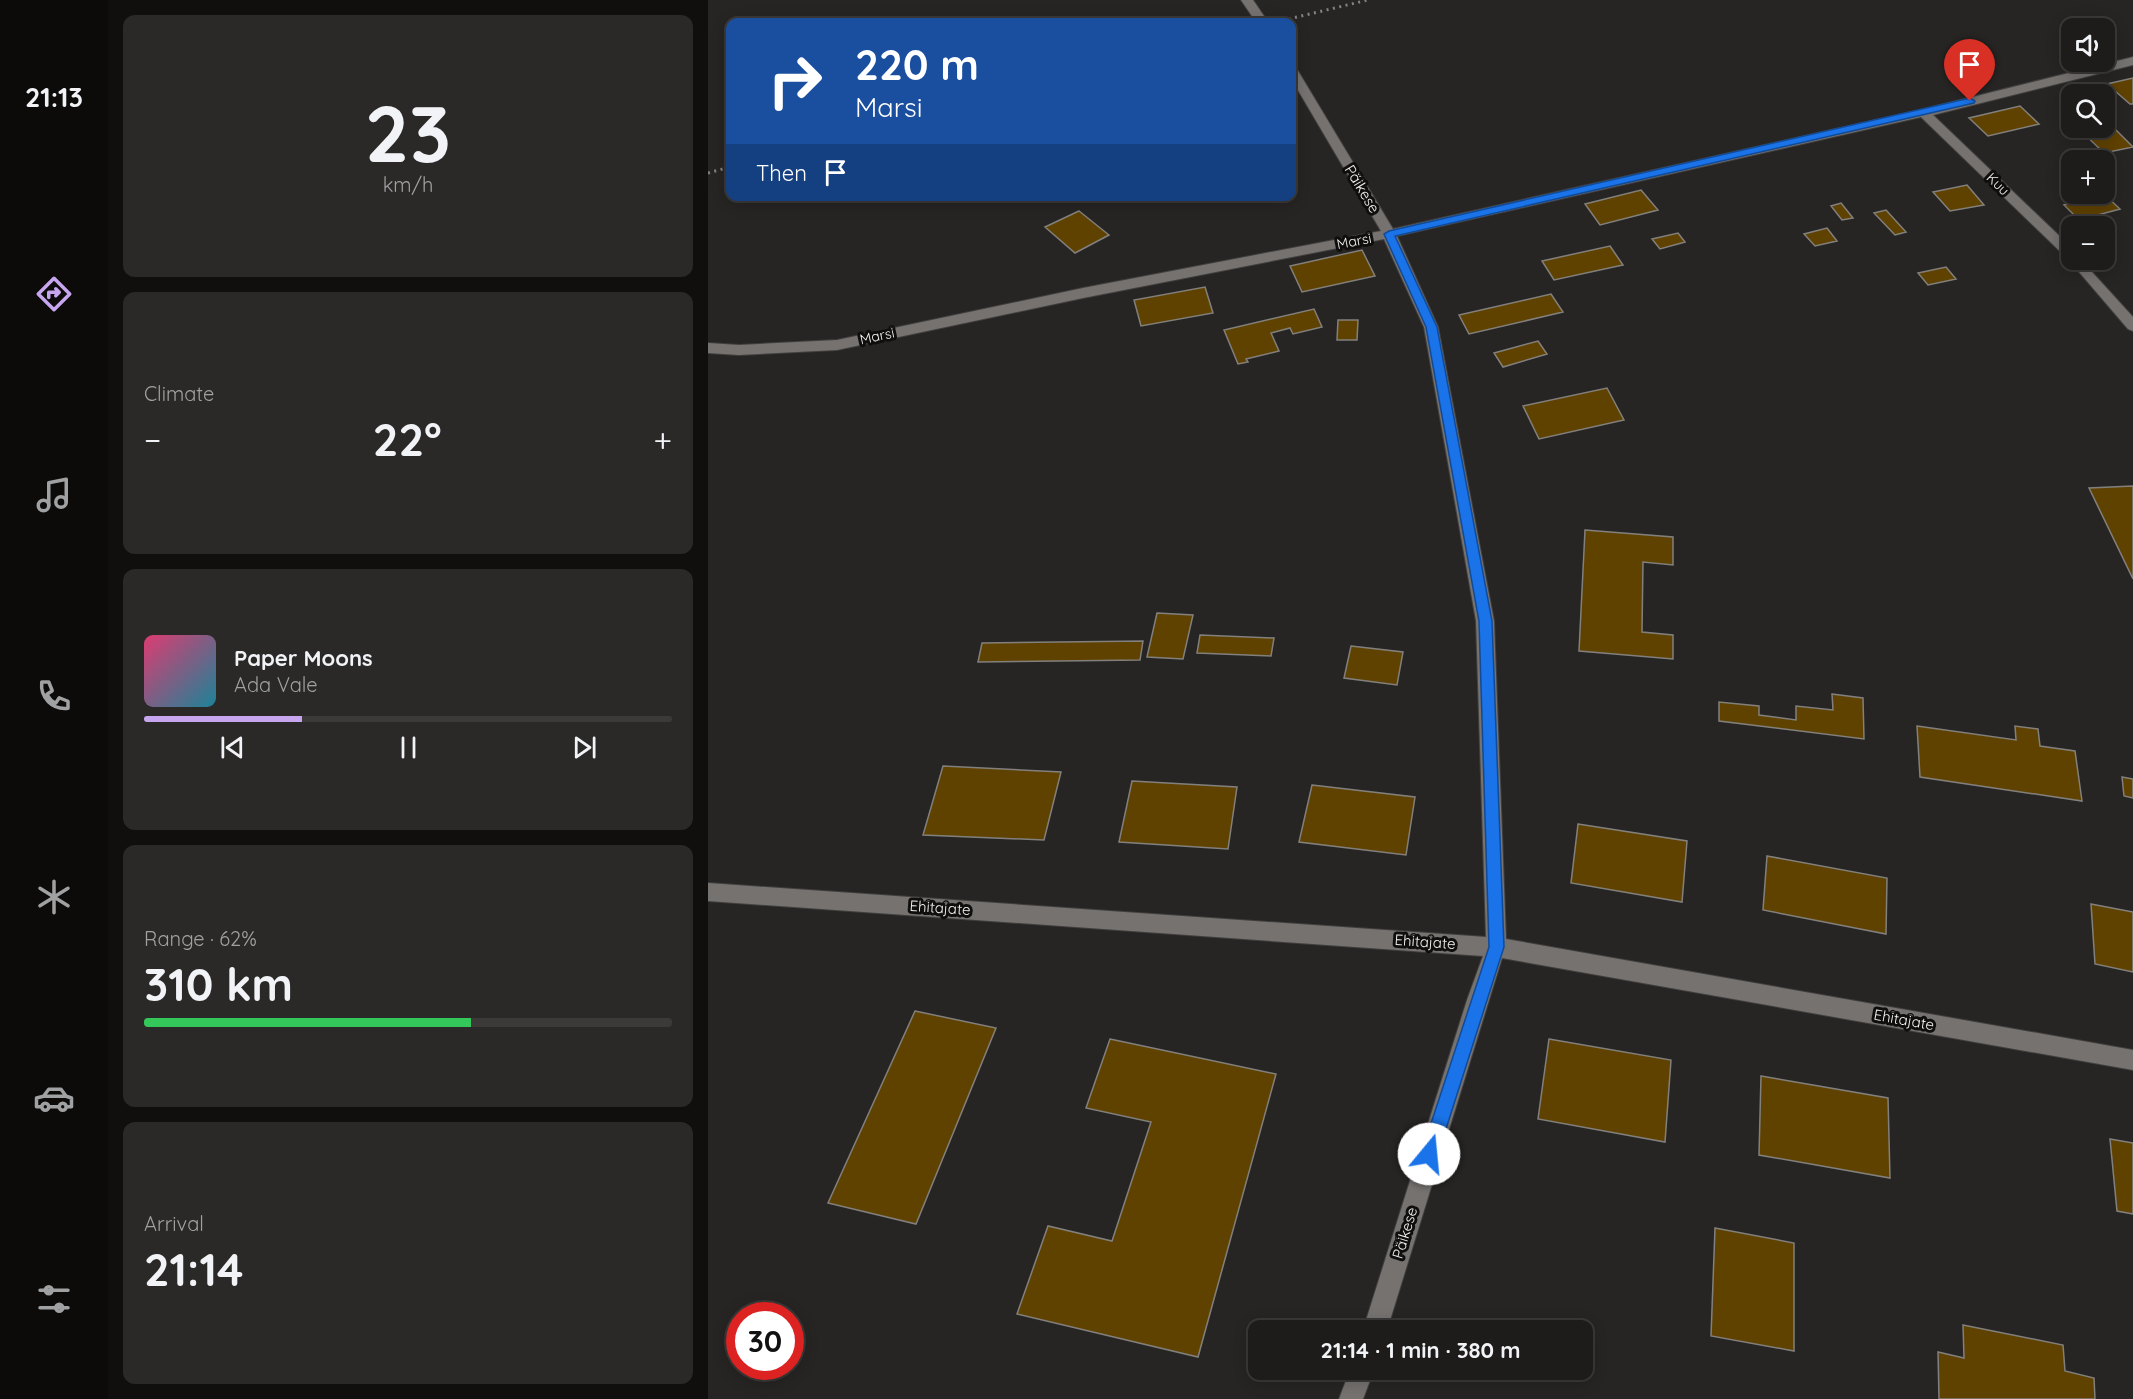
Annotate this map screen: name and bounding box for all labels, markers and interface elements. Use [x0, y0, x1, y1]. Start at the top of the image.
map controls [2061, 18, 2115, 270]
button: sound [2061, 18, 2115, 72]
text: 220 m [855, 38, 979, 91]
pin [1944, 39, 1995, 101]
icon: right [756, 42, 834, 120]
icon: arrive [1953, 48, 1986, 81]
text: 21:13 [25, 80, 83, 114]
text: 23 [365, 84, 451, 182]
button: search [2061, 84, 2115, 138]
text: Marsi [855, 90, 923, 124]
button: + [2061, 150, 2115, 204]
icon: arrive [819, 156, 852, 189]
text: Then [756, 159, 807, 187]
street label: Päikese [1341, 161, 1384, 216]
street label: Kuu [1983, 169, 2013, 199]
text: km/h [383, 172, 433, 197]
button: − [2061, 216, 2115, 270]
street label: Marsi [1335, 229, 1373, 253]
icon: directions [33, 273, 75, 315]
street label: Marsi [858, 324, 896, 348]
text: Climate [144, 381, 214, 406]
text: 22° [373, 411, 442, 467]
text: − [144, 419, 161, 460]
text: + [653, 419, 672, 460]
icon: music [33, 474, 75, 516]
text: Paper Moons [234, 644, 373, 672]
text: Ada Vale [234, 672, 318, 697]
icon: phone [33, 675, 75, 717]
icon: previous [216, 731, 249, 764]
icon: pause [392, 731, 425, 764]
icon: next [568, 731, 601, 764]
icon: climate [33, 876, 75, 918]
street label: Ehitajate [909, 896, 971, 919]
text: Range · 62% [144, 926, 257, 951]
street label: Ehitajate [1394, 930, 1456, 953]
text: 310 km [144, 956, 293, 1012]
street label: Ehitajate [1872, 1005, 1936, 1034]
icon: car [33, 1077, 75, 1119]
position arrow [1397, 1122, 1461, 1186]
street label: Päikese [1388, 1205, 1421, 1261]
text: Arrival [144, 1211, 204, 1236]
text: 21:14 [144, 1241, 243, 1297]
icon: filters [33, 1278, 75, 1320]
speed limit sign: 30 [726, 1302, 804, 1380]
text: 21:14 · 1 min · 380 m [1320, 1336, 1521, 1364]

